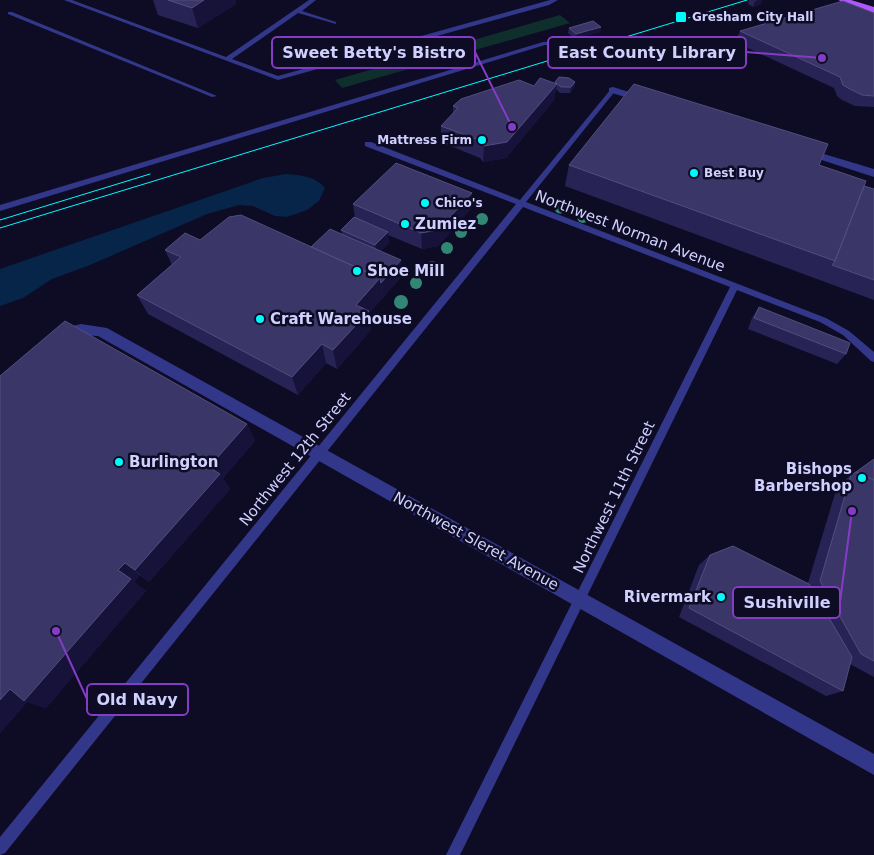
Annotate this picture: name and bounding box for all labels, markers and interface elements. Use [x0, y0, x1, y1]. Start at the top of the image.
marker: Gresham City Hall [674, 10, 688, 24]
place label: Gresham City Hall [692, 10, 813, 24]
callout: Sweet Betty's Bistro [272, 37, 475, 68]
callout: East County Library [548, 37, 746, 68]
text: Sweet Betty's Bistro [282, 43, 466, 62]
text: East County Library [558, 43, 736, 62]
place label: Mattress Firm [377, 133, 472, 147]
marker: Mattress Firm [476, 134, 488, 146]
place label: Best Buy [704, 166, 764, 180]
marker: Best Buy [688, 167, 700, 179]
street label: Northwest Norman Avenue [532, 186, 728, 276]
place label: Chico's [435, 196, 483, 210]
marker: Chico's [419, 197, 431, 209]
place label: Zumiez [415, 215, 477, 233]
marker: Zumiez [399, 218, 411, 230]
place label: Shoe Mill [367, 262, 445, 280]
marker: Shoe Mill [351, 265, 363, 277]
place label: Craft Warehouse [270, 310, 412, 328]
marker: Craft Warehouse [254, 313, 266, 325]
street label: Northwest 12th Street [236, 388, 355, 529]
street label: Northwest 11th Street [569, 418, 659, 576]
place label: Burlington [129, 453, 218, 471]
marker: Burlington [113, 456, 125, 468]
place label: Bishops Barbershop [754, 460, 852, 495]
marker: Bishops Barbershop [856, 472, 868, 484]
street label: Northwest Sleret Avenue [390, 488, 562, 594]
callout: Sushiville [733, 587, 840, 618]
place label: Rivermark [624, 588, 712, 606]
marker: Rivermark [715, 591, 727, 603]
text: Sushiville [743, 593, 831, 612]
callout: Old Navy [87, 684, 188, 715]
text: Old Navy [96, 690, 178, 709]

